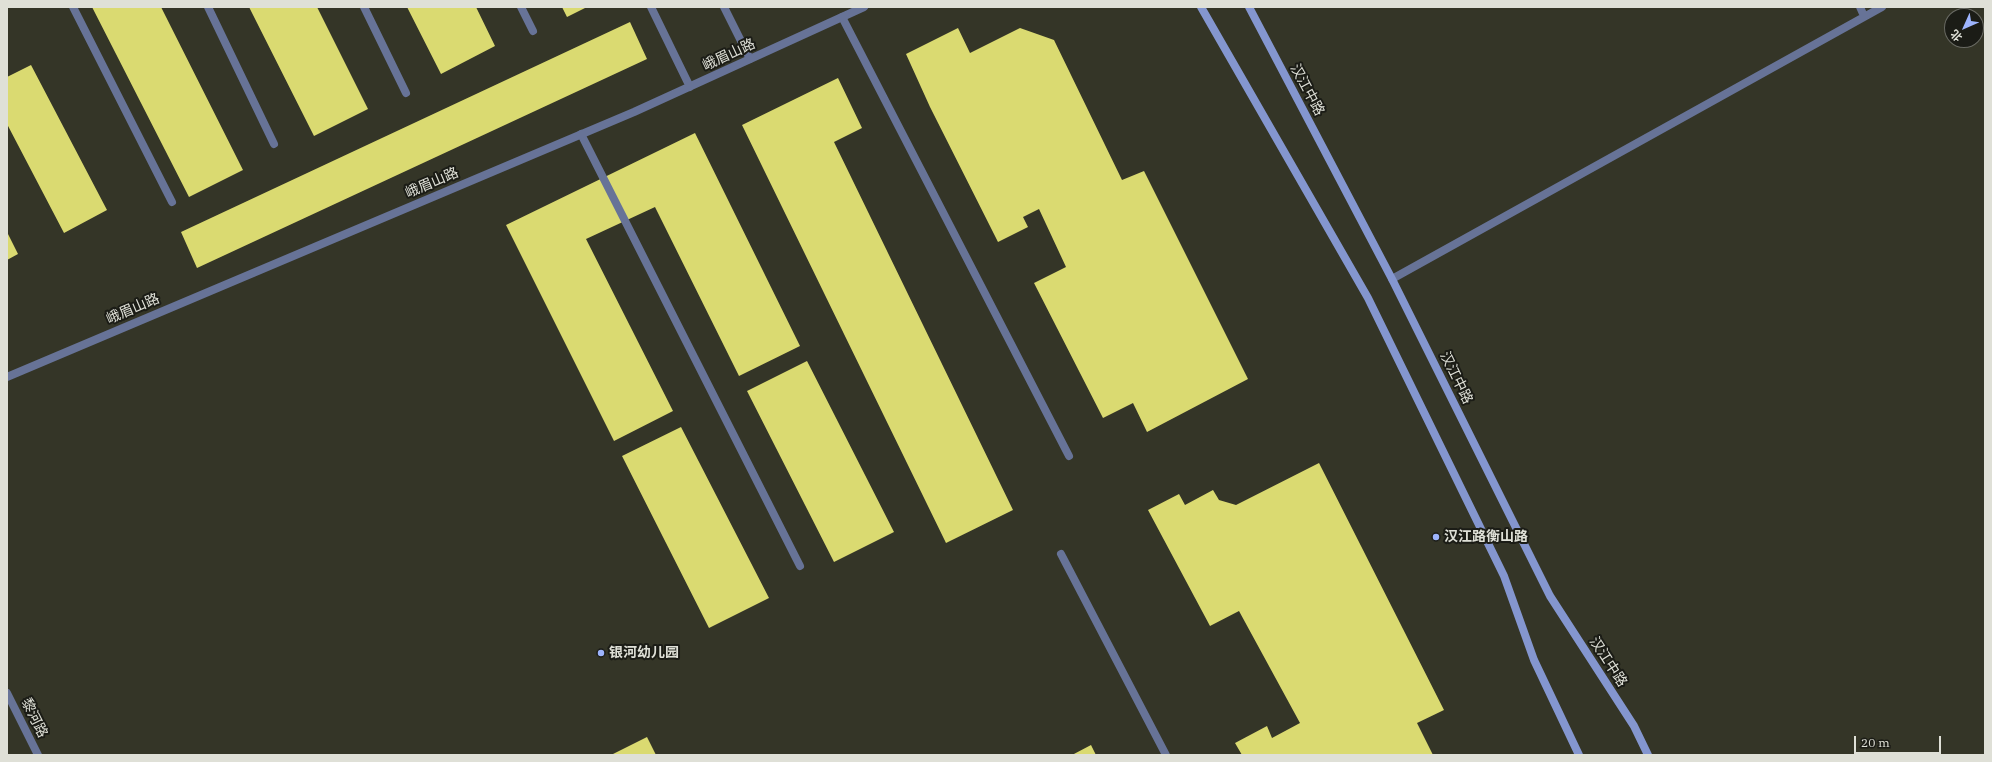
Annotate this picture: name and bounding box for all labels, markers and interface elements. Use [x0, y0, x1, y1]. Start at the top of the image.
north arrow [1944, 8, 1984, 48]
text: 北 [1947, 27, 1965, 45]
street label: 峨眉山路 [700, 36, 758, 74]
street label: 汉江中路 [1286, 61, 1328, 119]
street label: 峨眉山路 [403, 164, 461, 202]
street label: 峨眉山路 [104, 290, 162, 328]
street label: 汉江中路 [1436, 349, 1476, 407]
place label: 汉江路衡山路 [1444, 529, 1528, 545]
marker: 汉江路衡山路 [1431, 532, 1441, 542]
street label: 汉江中路 [1586, 634, 1630, 690]
place label: 银河幼儿园 [609, 645, 679, 661]
marker: 银河幼儿园 [596, 648, 606, 658]
street label: 黎河路 [17, 695, 51, 741]
scale bar [1856, 728, 1943, 754]
text: 20 m [1861, 735, 1890, 750]

